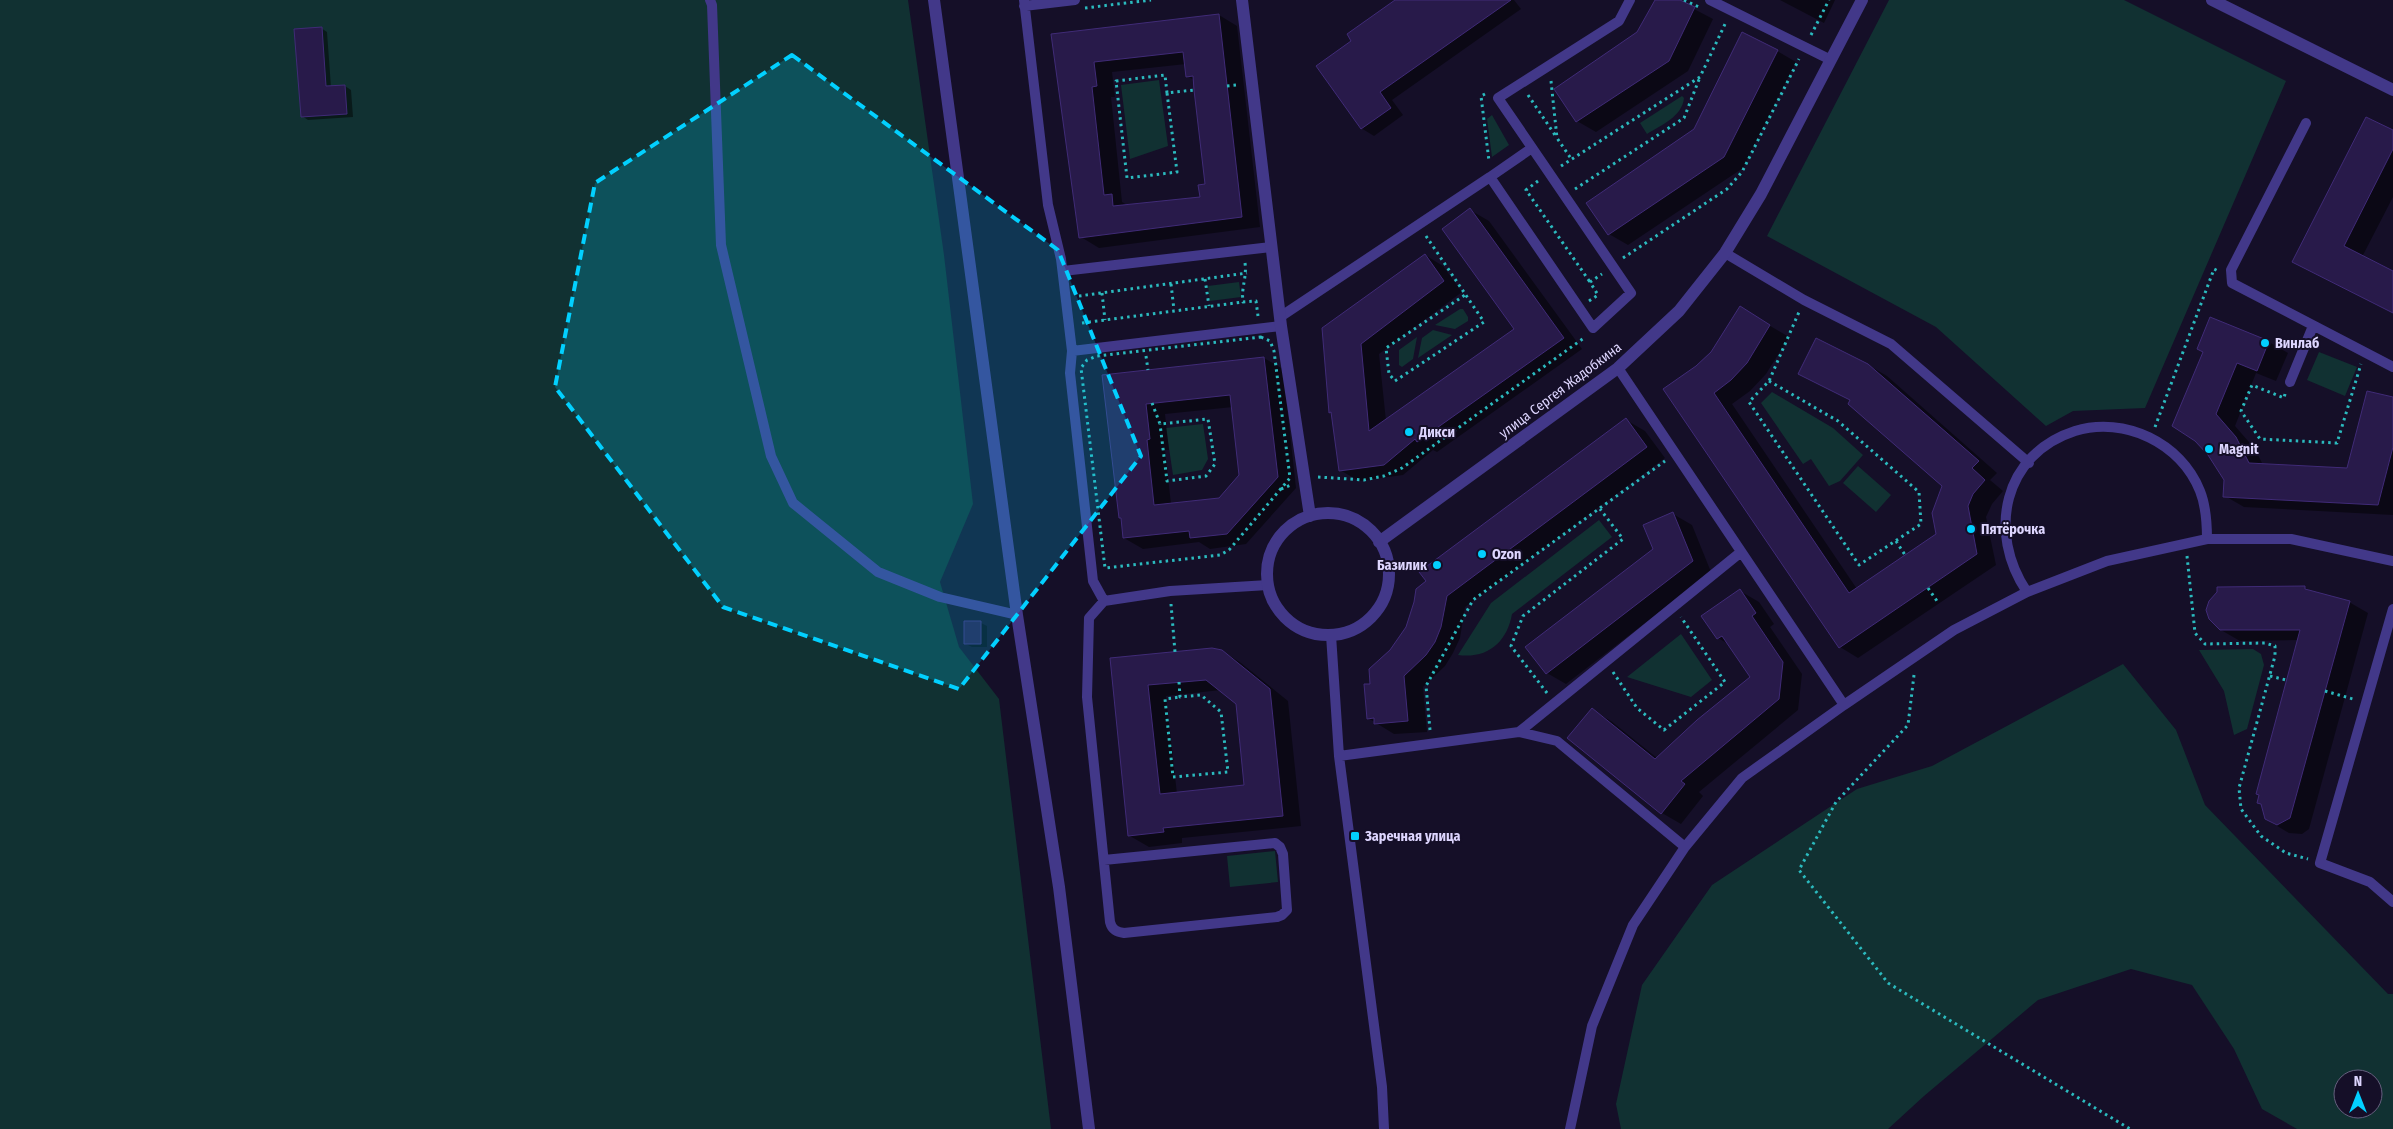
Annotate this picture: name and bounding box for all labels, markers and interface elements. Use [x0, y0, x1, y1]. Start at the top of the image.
place label: Винлаб [2275, 335, 2319, 352]
marker: Винлаб [2259, 337, 2271, 349]
street label: улица Сергея Жадобкина [1496, 339, 1625, 442]
place label: Дикси [1418, 424, 1455, 441]
marker: Дикси [1403, 426, 1415, 438]
place label: Magnit [2219, 441, 2260, 458]
marker: Magnit [2203, 443, 2215, 455]
place label: Пятёрочка [1981, 521, 2045, 538]
marker: Пятёрочка [1965, 523, 1977, 535]
place label: Ozon [1492, 546, 1521, 563]
marker: Ozon [1476, 548, 1488, 560]
place label: Базилик [1377, 557, 1428, 574]
marker: Базилик [1431, 559, 1443, 571]
place label: Заречная улица [1364, 828, 1461, 845]
marker: Заречная улица [1349, 830, 1361, 842]
north arrow [2333, 1069, 2383, 1119]
text: N [2354, 1073, 2362, 1090]

